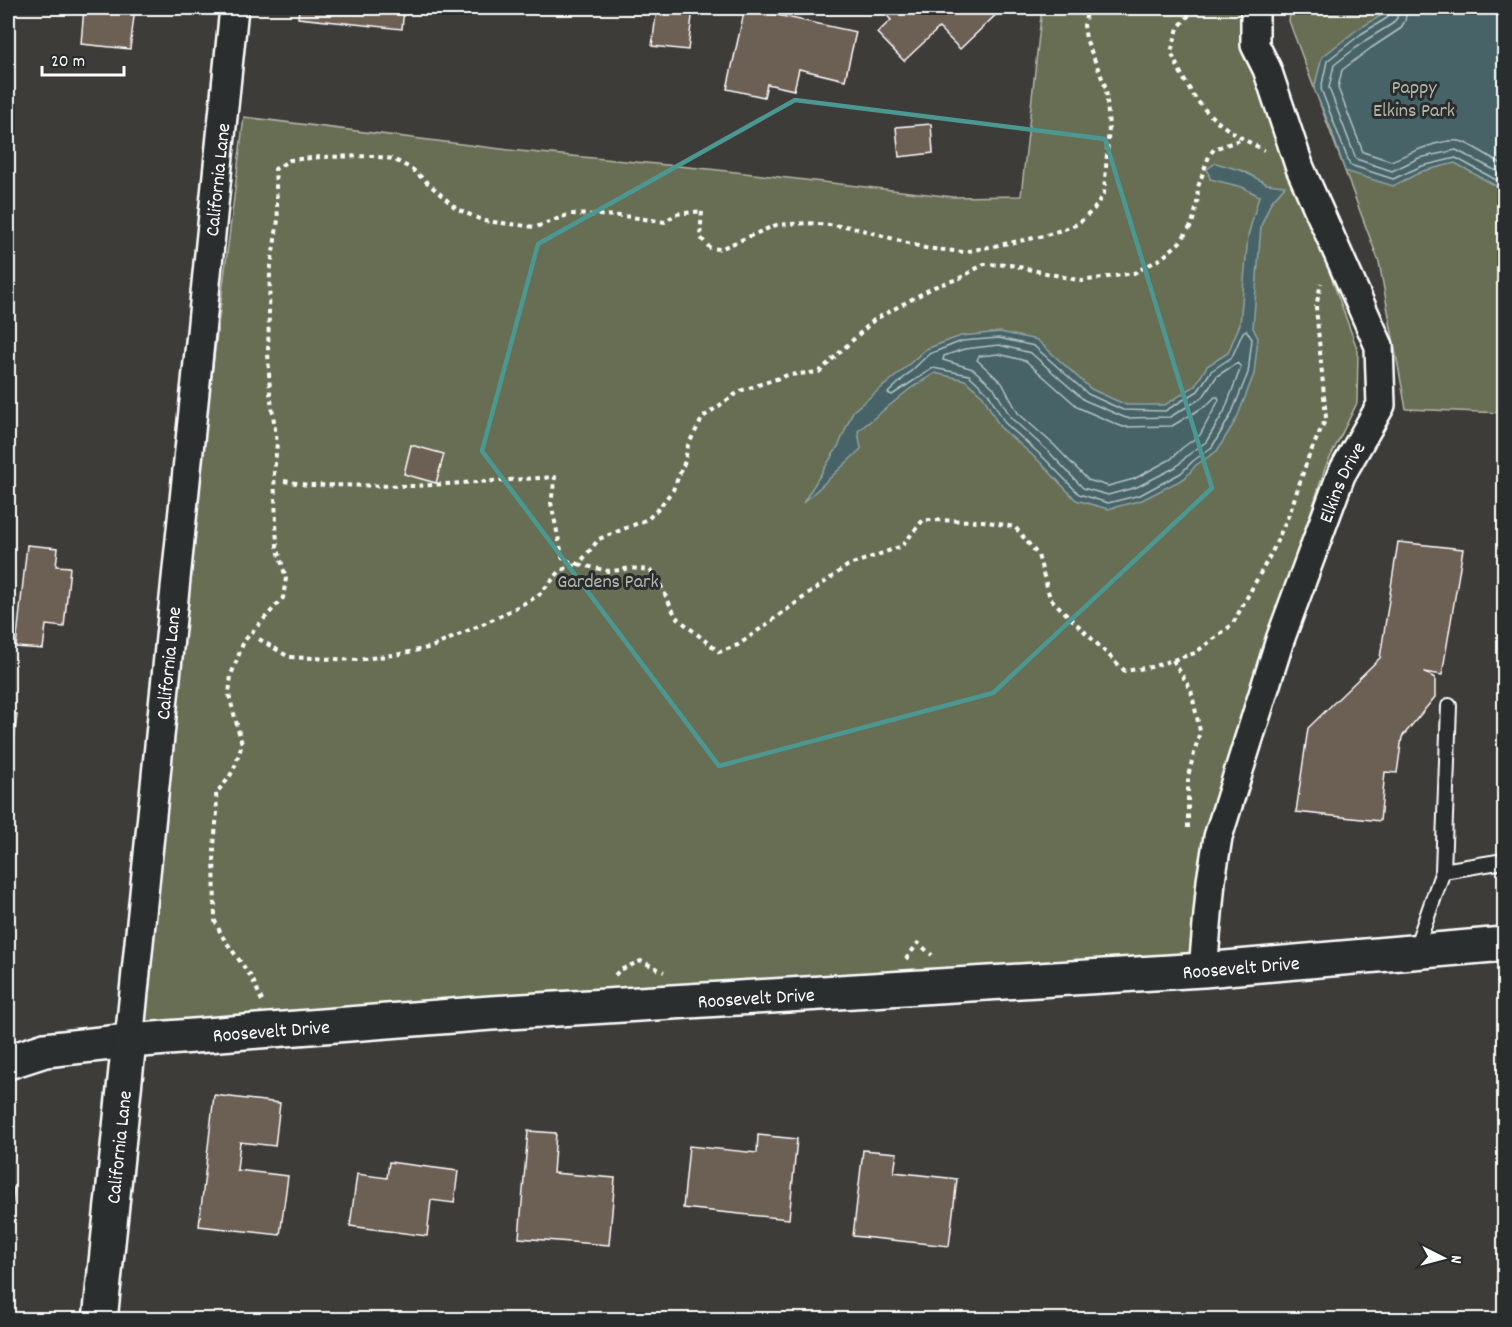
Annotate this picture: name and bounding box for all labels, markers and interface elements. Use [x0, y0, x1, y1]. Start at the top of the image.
scale bar [42, 39, 124, 77]
text: 20 m [51, 50, 85, 75]
park label: Pappy Elkins Park [1373, 75, 1455, 126]
street label: California Lane [200, 122, 239, 238]
street label: Elkins Drive [1313, 437, 1374, 527]
park label: Gardens Park [557, 569, 659, 597]
street label: California Lane [151, 605, 190, 721]
street label: Roosevelt Drive [1182, 951, 1301, 988]
street label: Roosevelt Drive [697, 982, 816, 1017]
street label: Roosevelt Drive [212, 1014, 331, 1051]
street label: California Lane [101, 1089, 141, 1205]
north arrow [1413, 1228, 1473, 1288]
text: N [1444, 1254, 1467, 1265]

